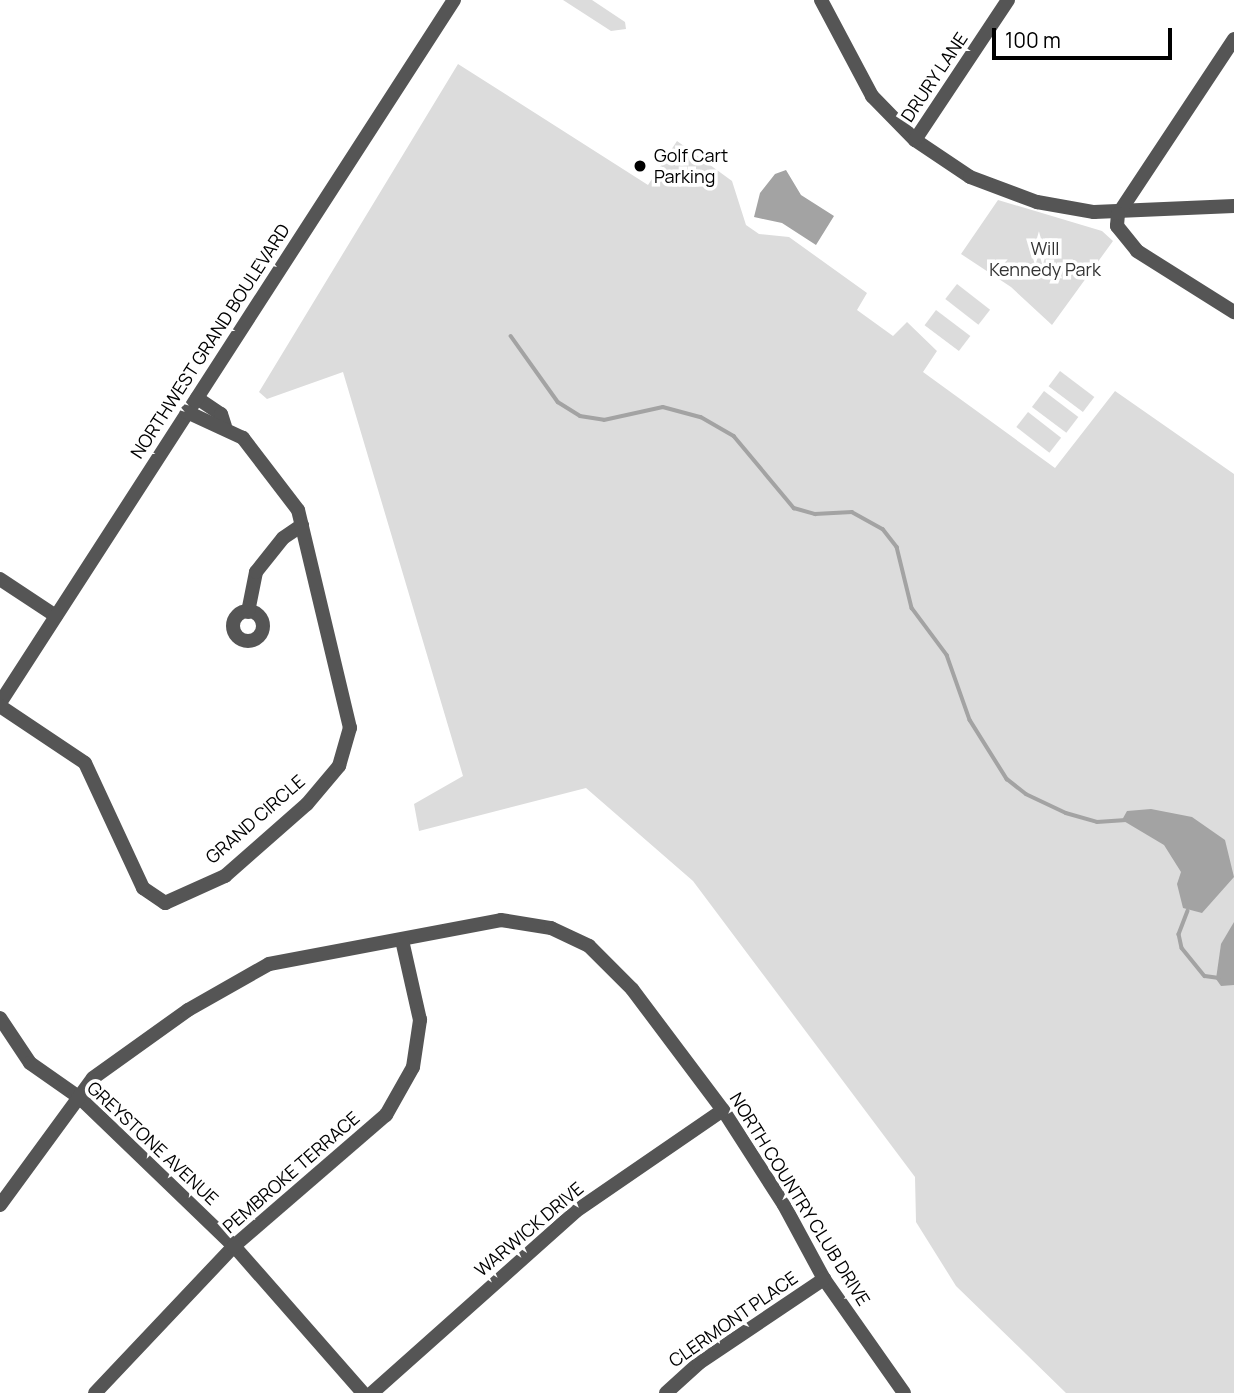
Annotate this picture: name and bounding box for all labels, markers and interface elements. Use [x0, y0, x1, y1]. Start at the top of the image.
scale bar [996, 14, 1176, 58]
text: 100 m [1005, 26, 1061, 54]
street label: DRURY LANE [896, 28, 972, 126]
place label: Golf Cart Parking [654, 145, 728, 188]
marker: Golf Cart Parking [632, 158, 648, 174]
street label: NORTHWEST GRAND BOULEVARD [126, 219, 294, 463]
park label: Will Kennedy Park [989, 238, 1101, 280]
street label: GRAND CIRCLE [201, 770, 309, 868]
street label: GREYSTONE AVENUE [83, 1077, 223, 1209]
street label: NORTH COUNTRY CLUB DRIVE [725, 1088, 875, 1310]
street label: PEMBROKE TERRACE [218, 1107, 364, 1237]
street label: WARWICK DRIVE [470, 1177, 588, 1281]
street label: CLERMONT PLACE [664, 1266, 802, 1372]

